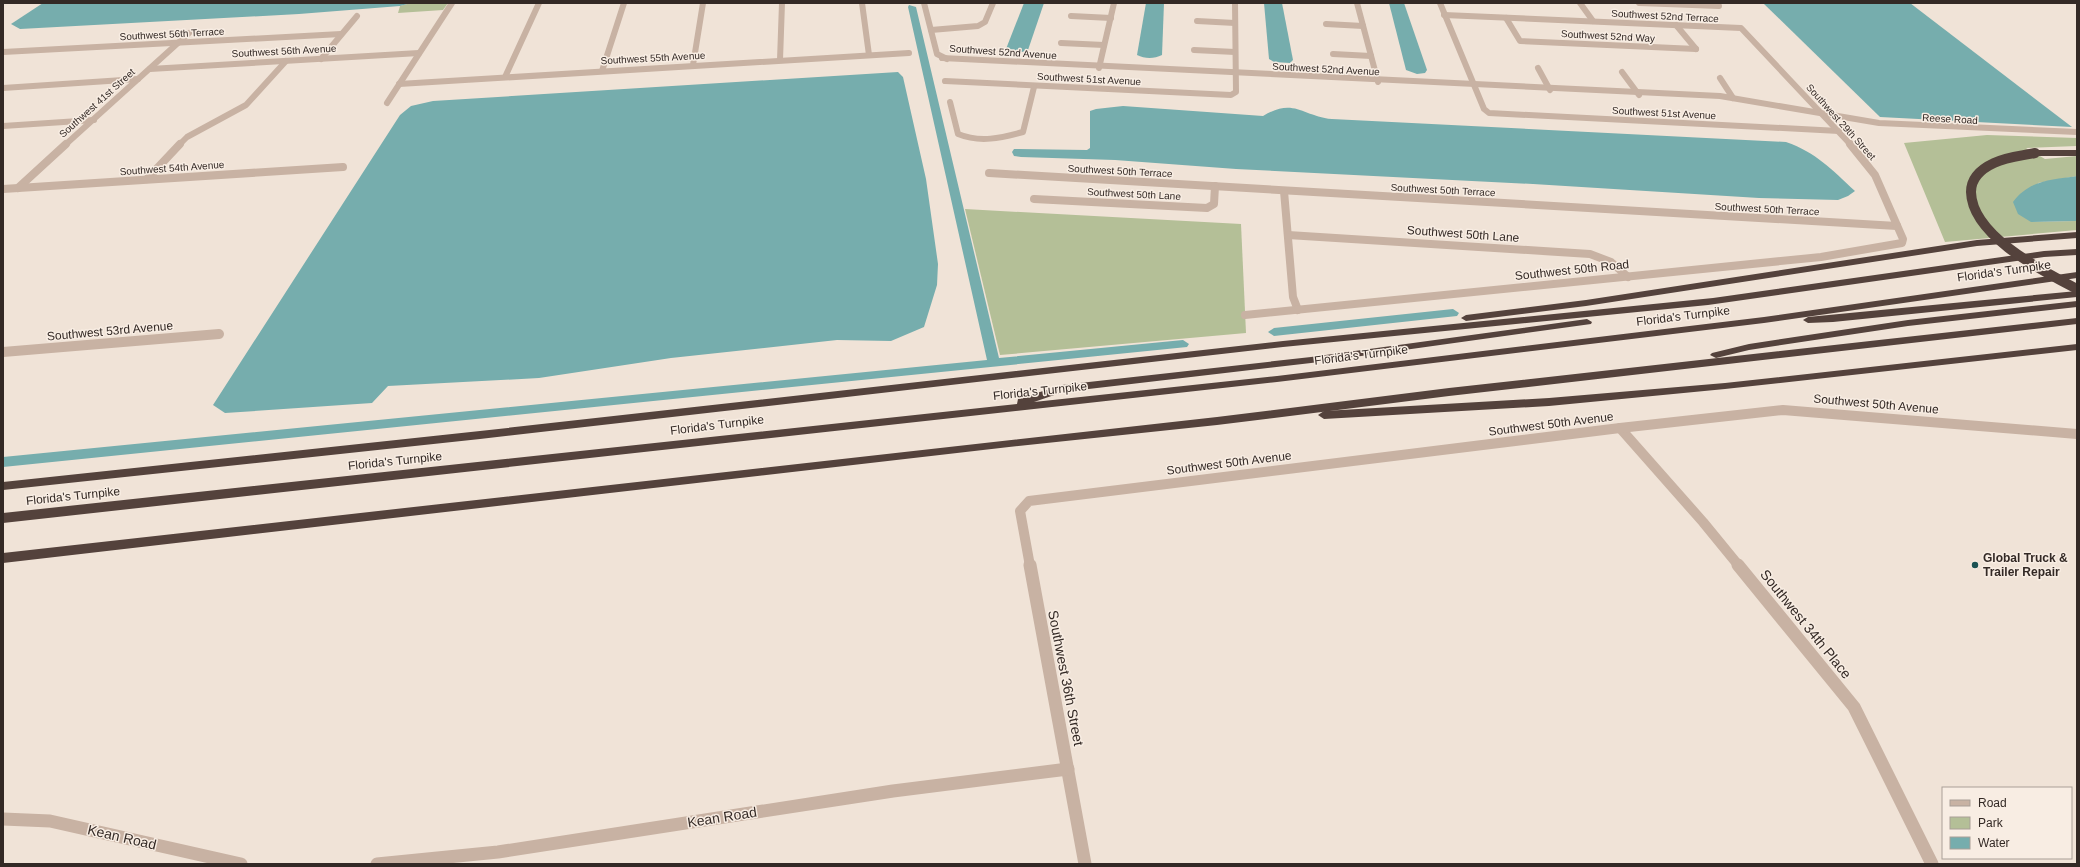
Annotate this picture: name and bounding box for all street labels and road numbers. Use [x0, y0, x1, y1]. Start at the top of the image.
street label: Southwest 52nd Terrace [1611, 8, 1719, 24]
street label: Southwest 56th Terrace [119, 26, 225, 42]
street label: Southwest 52nd Way [1561, 28, 1655, 44]
street label: Southwest 56th Avenue [231, 43, 337, 59]
street label: Southwest 52nd Avenue [949, 43, 1058, 61]
street label: Southwest 55th Avenue [600, 50, 706, 66]
street label: Southwest 52nd Avenue [1272, 61, 1380, 77]
street label: Southwest 41st Street [57, 66, 137, 140]
street label: Southwest 51st Avenue [1037, 71, 1142, 87]
street label: Southwest 29th Street [1804, 82, 1878, 162]
street label: Southwest 51st Avenue [1612, 105, 1717, 121]
street label: Reese Road [1922, 112, 1978, 126]
street label: Southwest 54th Avenue [119, 159, 225, 177]
street label: Southwest 50th Terrace [1067, 163, 1173, 179]
street label: Southwest 50th Terrace [1390, 182, 1496, 198]
street label: Southwest 50th Lane [1087, 186, 1182, 202]
street label: Southwest 50th Terrace [1714, 201, 1820, 217]
street label: Southwest 50th Lane [1406, 223, 1520, 245]
street label: Southwest 50th Road [1514, 257, 1630, 283]
street label: Florida's Turnpike [1956, 257, 2052, 284]
street label: Florida's Turnpike [1635, 303, 1731, 329]
street label: Southwest 53rd Avenue [46, 318, 174, 343]
street label: Florida's Turnpike [1313, 342, 1409, 368]
street label: Florida's Turnpike [992, 379, 1088, 403]
street label: Southwest 50th Avenue [1813, 392, 1940, 416]
street label: Southwest 50th Avenue [1488, 409, 1615, 439]
street label: Florida's Turnpike [669, 412, 765, 438]
street label: Southwest 50th Avenue [1166, 448, 1293, 478]
street label: Florida's Turnpike [347, 449, 443, 473]
street label: Florida's Turnpike [25, 484, 121, 508]
street label: Southwest 34th Place [1757, 566, 1855, 682]
street label: Southwest 36th Street [1045, 609, 1087, 747]
street label: Kean Road [686, 804, 758, 830]
street label: Kean Road [86, 821, 158, 853]

